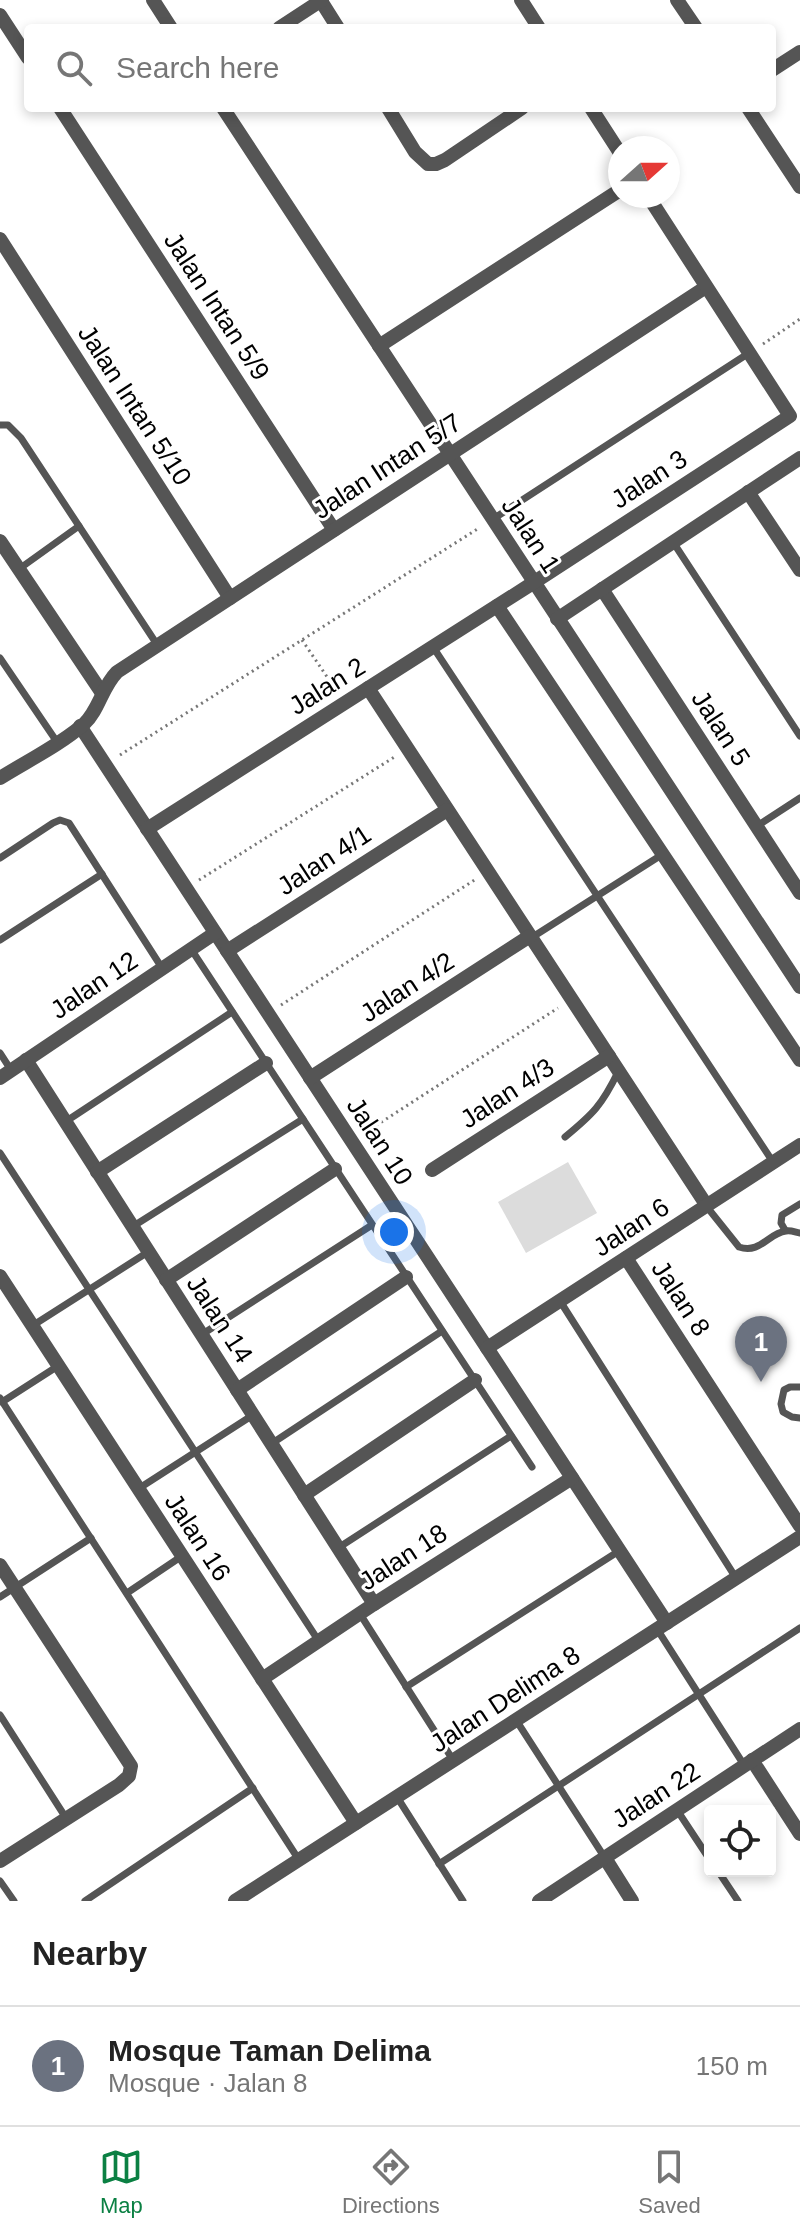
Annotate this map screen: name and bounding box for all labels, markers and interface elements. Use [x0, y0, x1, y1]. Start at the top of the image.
search box [24, 24, 776, 112]
icon: search [52, 46, 96, 90]
text: Search here [116, 51, 279, 84]
north arrow [608, 136, 680, 208]
street label: Jalan Intan 5/9 [158, 226, 276, 386]
street label: Jalan Intan 5/10 [72, 319, 198, 491]
street label: Jalan Intan 5/7 [307, 407, 467, 525]
street label: Jalan 3 [606, 444, 692, 514]
street label: Jalan 1 [496, 492, 566, 578]
street label: Jalan 2 [283, 651, 371, 721]
street label: Jalan 5 [686, 685, 756, 771]
street label: Jalan 4/1 [272, 819, 376, 901]
street label: Jalan 12 [45, 945, 143, 1025]
street label: Jalan 4/2 [355, 946, 459, 1028]
street label: Jalan 4/3 [455, 1052, 559, 1134]
street label: Jalan 10 [341, 1092, 419, 1190]
street label: Jalan 6 [588, 1192, 674, 1262]
your location [374, 1212, 414, 1252]
street label: Jalan 8 [646, 1255, 716, 1341]
street label: Jalan 14 [181, 1270, 259, 1368]
pin: 1 [735, 1316, 787, 1382]
street label: Jalan 16 [159, 1488, 237, 1586]
street label: Jalan 18 [354, 1518, 452, 1596]
street label: Jalan Delima 8 [425, 1640, 585, 1758]
street label: Jalan 22 [607, 1756, 705, 1834]
map controls [704, 1805, 776, 1877]
button: locate [704, 1805, 776, 1877]
text: Nearby [32, 1934, 147, 1972]
text: Mosque Taman Delima [108, 2034, 431, 2067]
text: 1 [51, 2051, 65, 2081]
text: 150 m [696, 2051, 768, 2081]
text: Mosque · Jalan 8 [108, 2068, 307, 2098]
tab: Map [99, 2145, 143, 2219]
tab: Directions [342, 2145, 440, 2219]
tab: Saved [638, 2145, 701, 2219]

